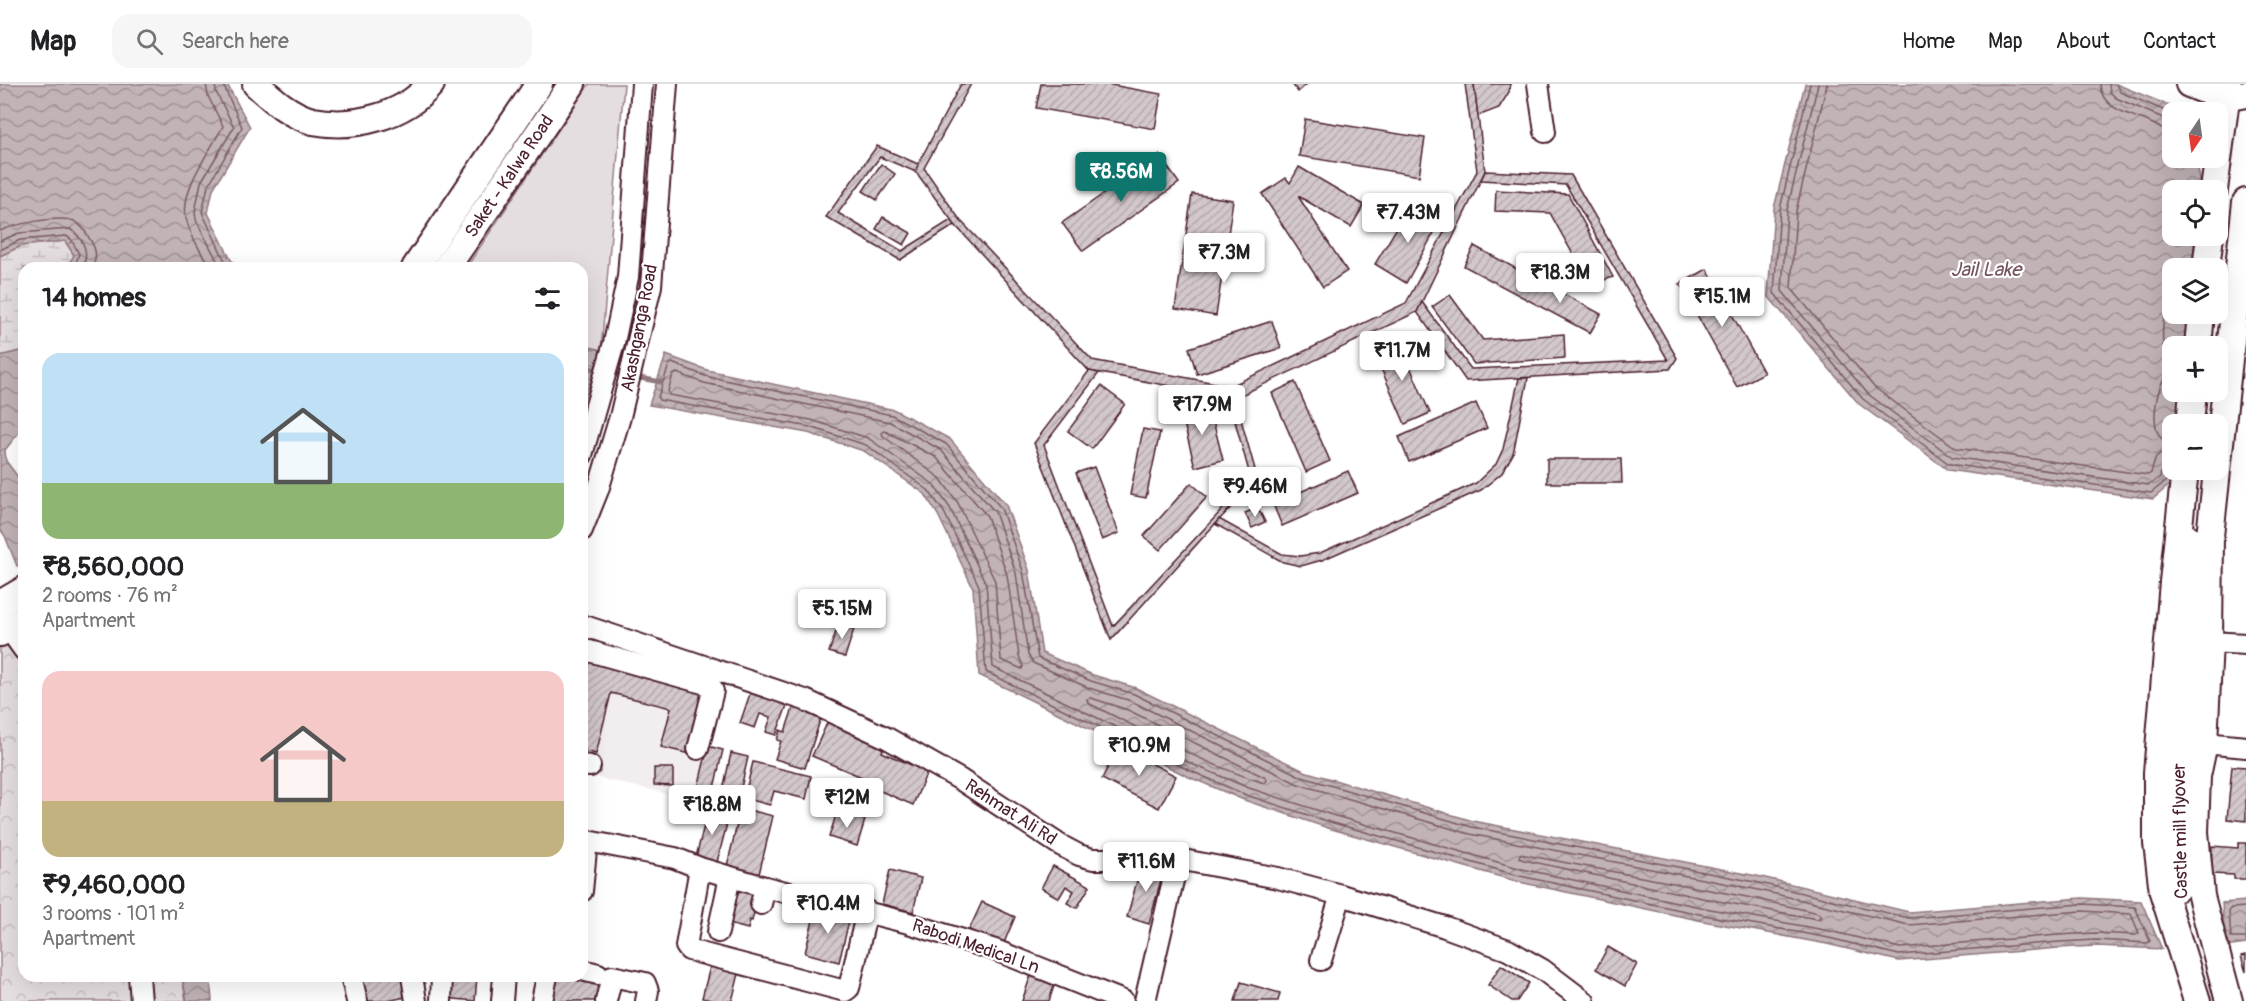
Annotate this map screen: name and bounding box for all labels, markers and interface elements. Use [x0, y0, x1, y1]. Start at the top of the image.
search box [112, 14, 532, 68]
text: Map [30, 24, 76, 59]
icon: search [133, 25, 166, 58]
text: Search here [181, 27, 289, 55]
text: Home [1902, 28, 1955, 55]
text: Map [1988, 28, 2023, 55]
text: About [2056, 28, 2110, 55]
text: Contact [2143, 28, 2216, 55]
north arrow [2162, 102, 2228, 168]
map controls [2162, 102, 2228, 480]
street label: Saket - Kalwa Road [460, 110, 559, 242]
pin: ₹8.56M [1072, 152, 1170, 203]
text: ₹8.56M [1089, 159, 1153, 184]
button: locate [2162, 180, 2228, 246]
pin: ₹7.43M [1359, 193, 1457, 244]
text: ₹7.43M [1376, 200, 1440, 225]
pin: ₹7.3M [1182, 233, 1266, 284]
text: ₹7.3M [1198, 240, 1250, 265]
pin: ₹18.3M [1511, 253, 1609, 304]
water label: Jail Lake [1951, 257, 2023, 282]
button: layers [2162, 258, 2228, 324]
text: ₹18.3M [1530, 260, 1590, 285]
street label: Akashganga Road [616, 262, 663, 394]
pin: ₹15.1M [1673, 277, 1771, 328]
text: 14 homes [42, 282, 146, 314]
icon: filters [531, 282, 564, 315]
text: ₹15.1M [1693, 284, 1751, 309]
pin: ₹11.7M [1353, 331, 1451, 382]
button: + [2162, 336, 2228, 402]
text: ₹11.7M [1374, 338, 1431, 363]
pin: ₹17.9M [1153, 385, 1251, 436]
icon: home [249, 392, 357, 500]
text: ₹17.9M [1172, 392, 1232, 417]
button: − [2162, 414, 2228, 480]
pin: ₹9.46M [1206, 467, 1304, 518]
text: ₹9.46M [1223, 474, 1287, 499]
text: ₹8,560,000 [42, 551, 184, 583]
text: 2 rooms · 76 m² [42, 583, 178, 608]
pin: ₹5.15M [793, 589, 891, 640]
text: ₹5.15M [812, 596, 872, 621]
text: Apartment [42, 608, 135, 633]
icon: home [249, 710, 357, 818]
pin: ₹10.9M [1090, 726, 1188, 777]
text: ₹10.9M [1108, 733, 1170, 758]
street label: Castle mill flyover [2168, 762, 2193, 899]
street label: Rehmat Ali Rd [960, 774, 1061, 851]
pin: ₹12M [811, 778, 883, 829]
pin: ₹18.8M [663, 785, 761, 836]
text: ₹12M [824, 785, 870, 810]
text: ₹18.8M [683, 792, 741, 817]
pin: ₹11.6M [1097, 842, 1195, 893]
text: ₹11.6M [1117, 849, 1175, 874]
text: ₹9,460,000 [42, 869, 185, 901]
pin: ₹10.4M [779, 884, 877, 935]
text: ₹10.4M [796, 891, 860, 916]
text: 3 rooms · 101 m² [42, 901, 185, 926]
street label: Rabodi Medical Ln [909, 914, 1043, 979]
text: Apartment [42, 926, 135, 951]

